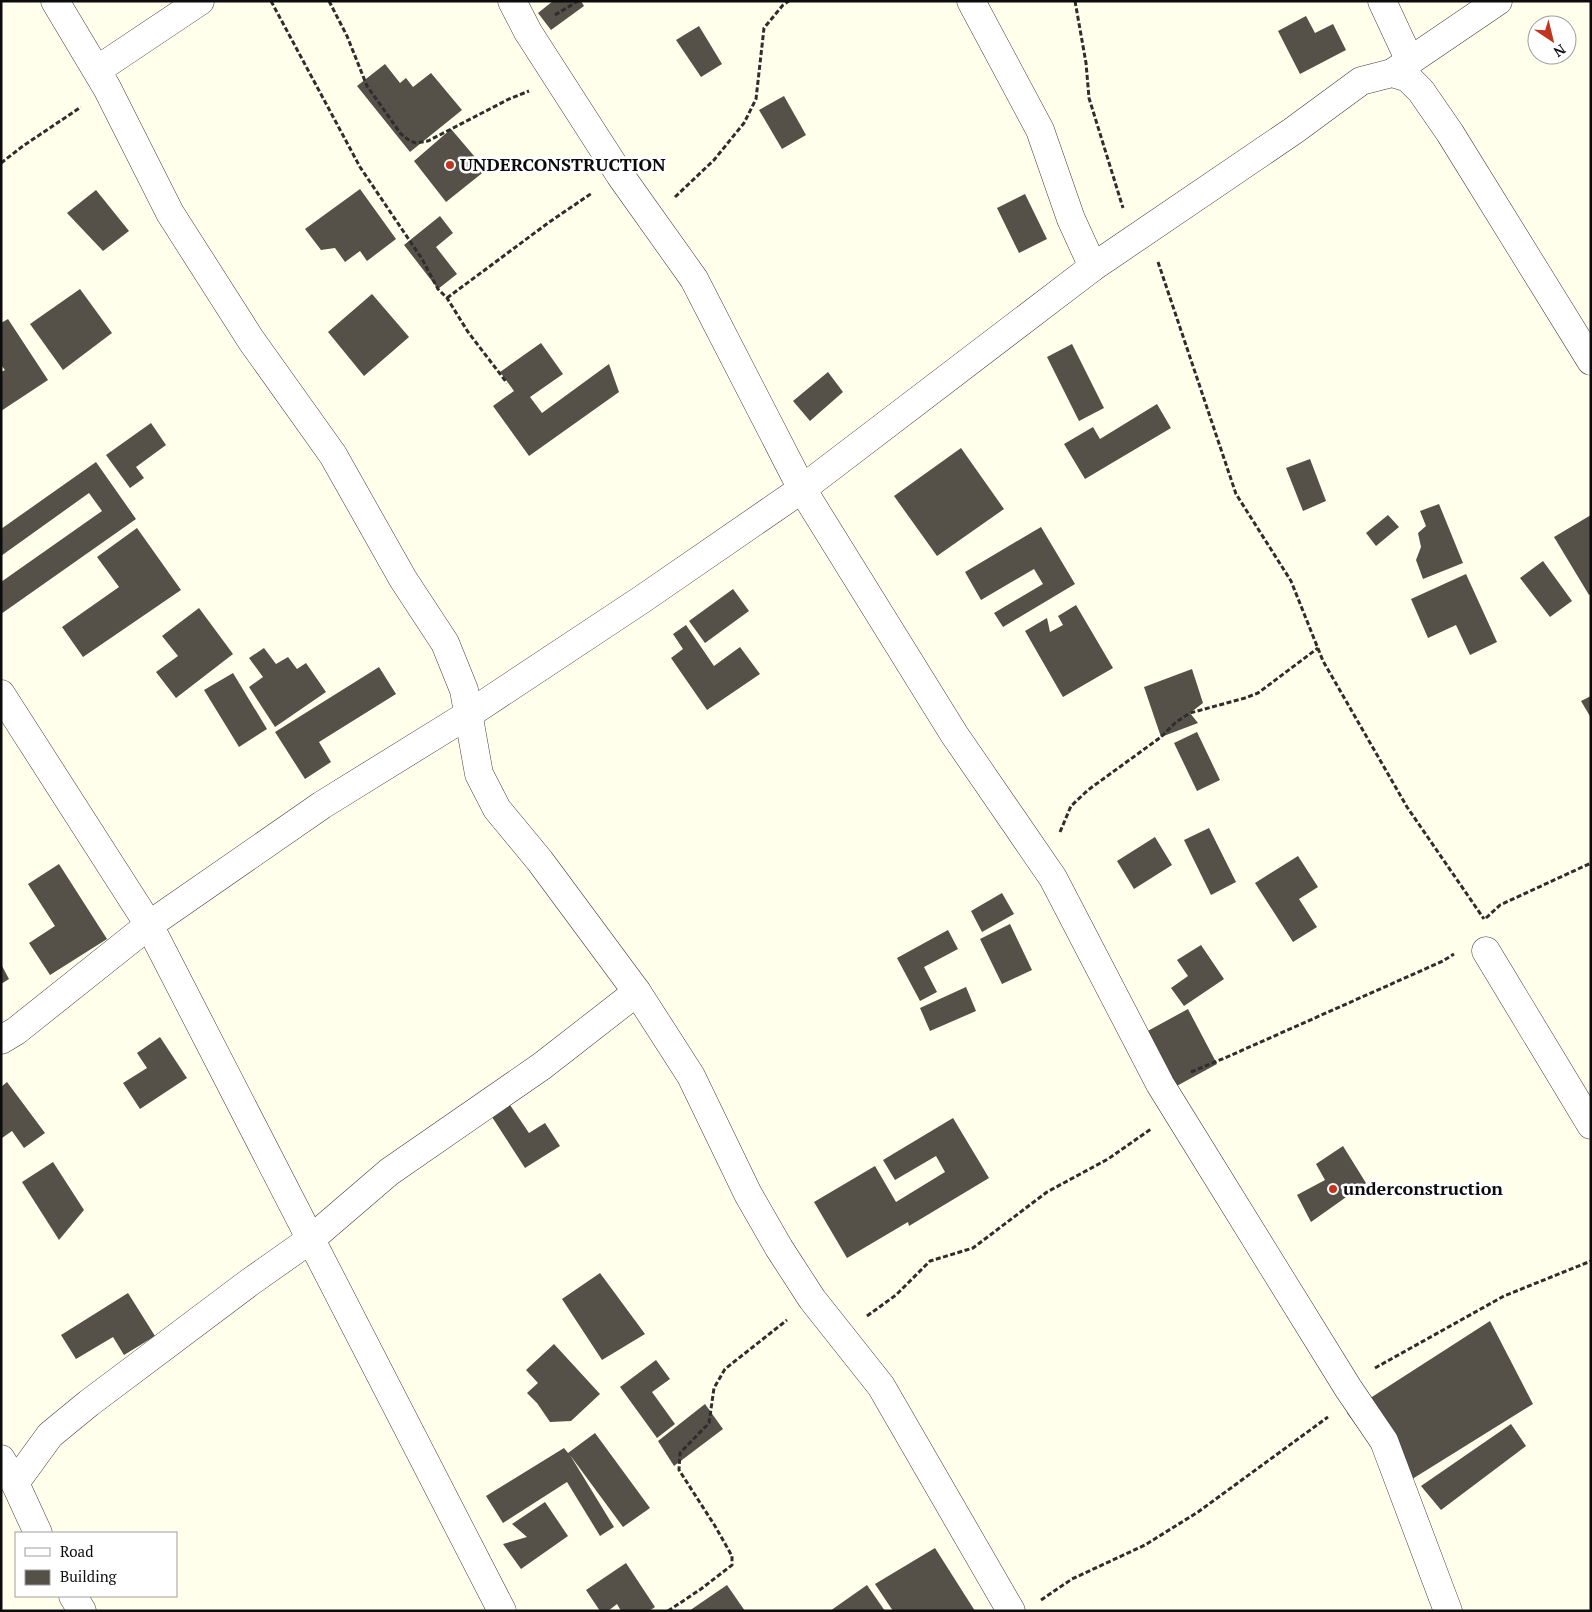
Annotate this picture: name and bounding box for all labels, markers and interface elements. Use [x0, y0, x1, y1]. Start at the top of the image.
north arrow [1527, 15, 1577, 65]
text: N [1550, 40, 1570, 62]
place label: UNDERCONSTRUCTION [460, 152, 666, 176]
marker: UNDERCONSTRUCTION [444, 159, 456, 171]
place label: underconstruction [1343, 1176, 1503, 1200]
marker: underconstruction [1327, 1183, 1339, 1195]
legend [15, 1532, 178, 1597]
text: Road [60, 1541, 93, 1561]
text: Building [60, 1566, 118, 1586]

